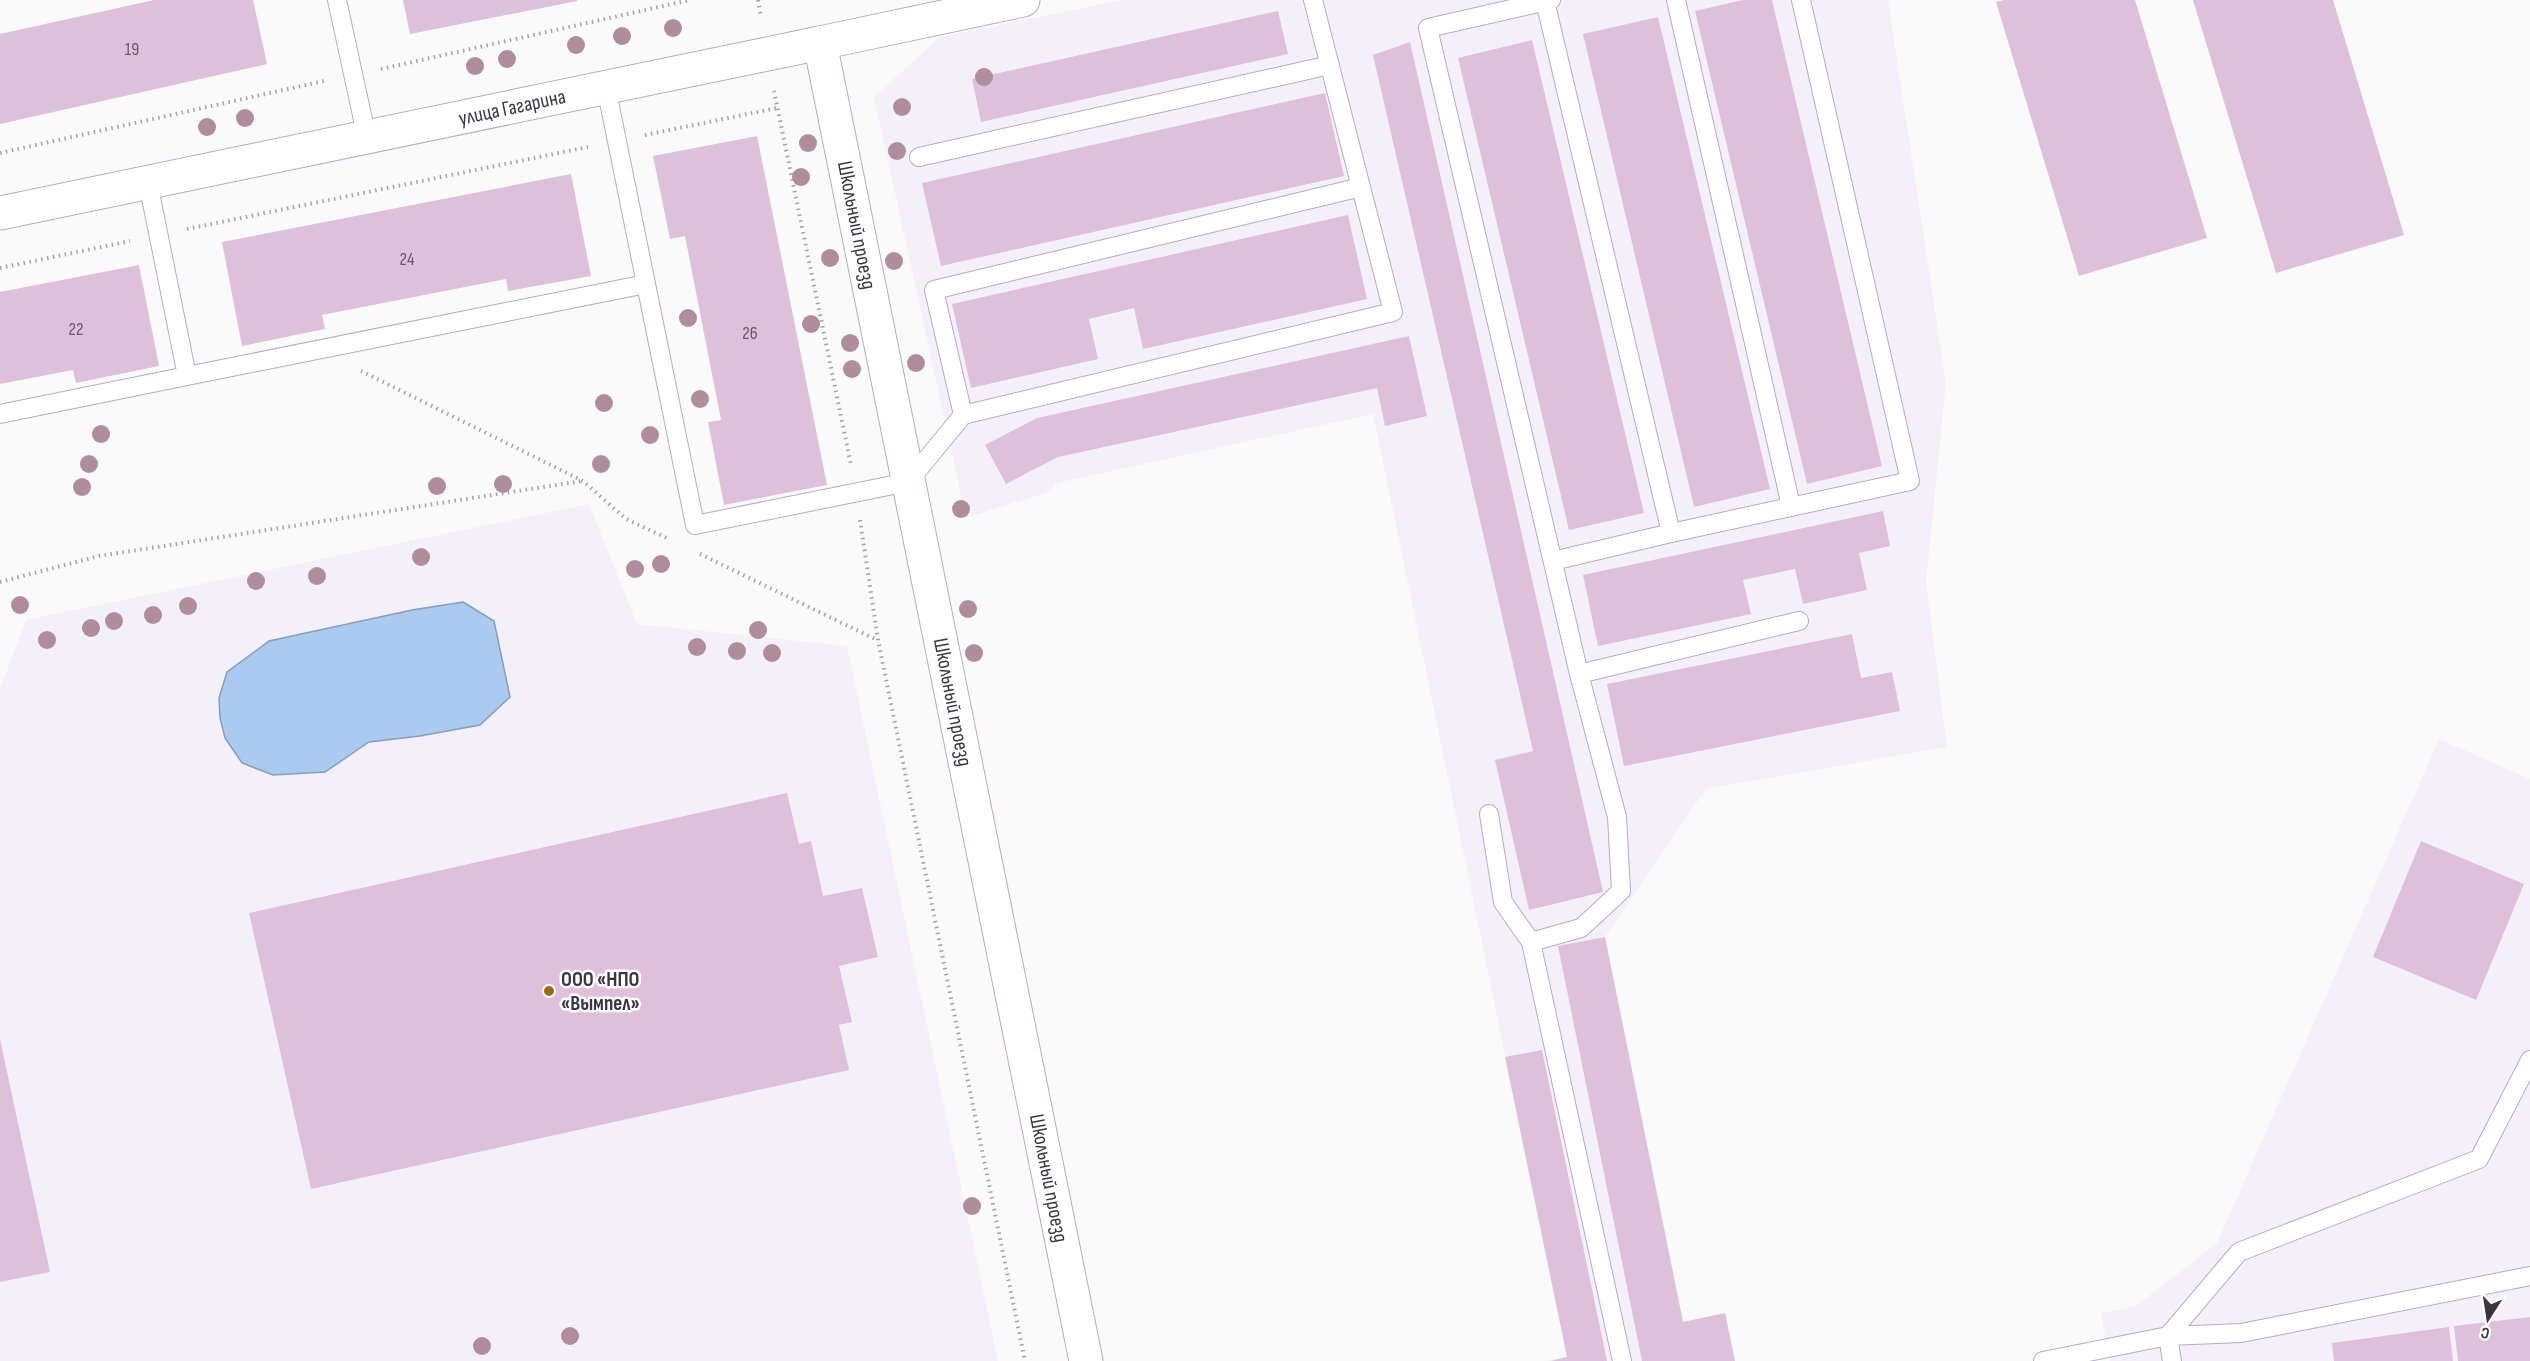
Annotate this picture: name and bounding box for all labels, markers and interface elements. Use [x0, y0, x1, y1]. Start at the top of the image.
house number: 19 [125, 39, 139, 60]
street label: улица Гагарина [456, 84, 568, 131]
street label: Школьный проезд [832, 159, 881, 291]
house number: 24 [400, 249, 415, 270]
house number: 22 [69, 319, 83, 340]
house number: 26 [742, 323, 758, 344]
street label: Школьный проезд [928, 636, 977, 768]
place label: ООО «НПО «Вымпел» [561, 967, 640, 1016]
marker: ООО «НПО «Вымпел» [542, 984, 556, 998]
street label: Школьный проезд [1024, 1112, 1073, 1244]
north arrow [2458, 1289, 2518, 1349]
text: С [2479, 1322, 2491, 1342]

